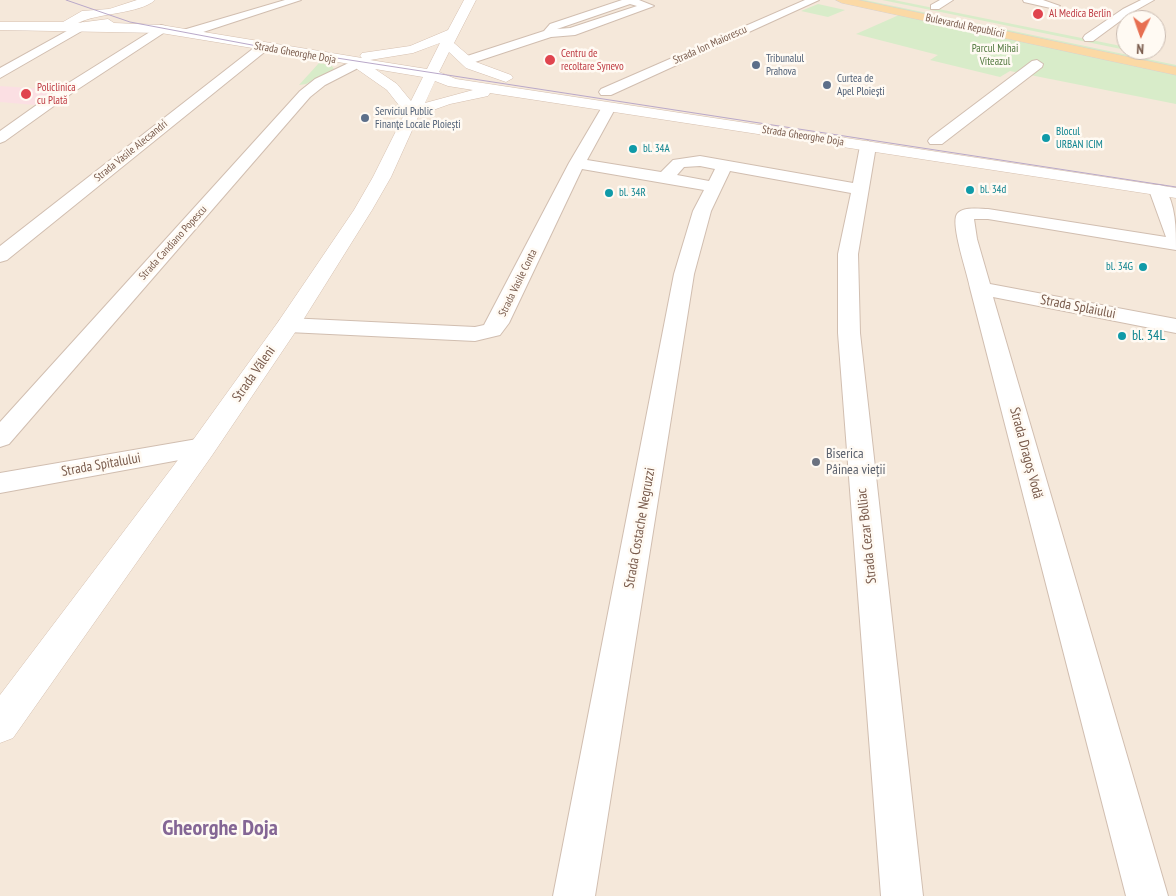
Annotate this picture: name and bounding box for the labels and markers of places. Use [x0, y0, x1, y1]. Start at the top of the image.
marker: Al Medica Berlin [1031, 7, 1045, 21]
place label: Al Medica Berlin [1049, 7, 1111, 21]
place label: Centru de recoltare Synevo [561, 47, 624, 73]
place label: Tribunalul Prahova [766, 52, 804, 78]
marker: Centru de recoltare Synevo [543, 53, 557, 67]
marker: Tribunalul Prahova [750, 59, 762, 71]
place label: Curtea de Apel Ploieşti [837, 72, 885, 98]
marker: Curtea de Apel Ploieşti [821, 79, 833, 91]
place label: Policlinica cu Plată [37, 81, 76, 107]
marker: Policlinica cu Plată [19, 87, 33, 101]
place label: Serviciul Public Finanţe Locale Ploiești [375, 105, 461, 131]
marker: Serviciul Public Finanţe Locale Ploiești [359, 112, 371, 124]
place label: Blocul URBAN ICIM [1056, 125, 1103, 151]
marker: Blocul URBAN ICIM [1040, 132, 1052, 144]
place label: bl. 34A [643, 142, 670, 156]
marker: bl. 34A [627, 143, 639, 155]
place label: bl. 34d [980, 183, 1006, 197]
marker: bl. 34d [964, 184, 976, 196]
place label: bl. 34R [619, 186, 646, 200]
marker: bl. 34R [603, 187, 615, 199]
place label: bl. 34G [1106, 260, 1133, 274]
marker: bl. 34G [1137, 261, 1149, 273]
place label: bl. 34L [1132, 328, 1165, 344]
marker: bl. 34L [1116, 330, 1128, 342]
place label: Biserica Pâinea vieții [826, 446, 886, 478]
marker: Biserica Pâinea vieții [810, 456, 822, 468]

